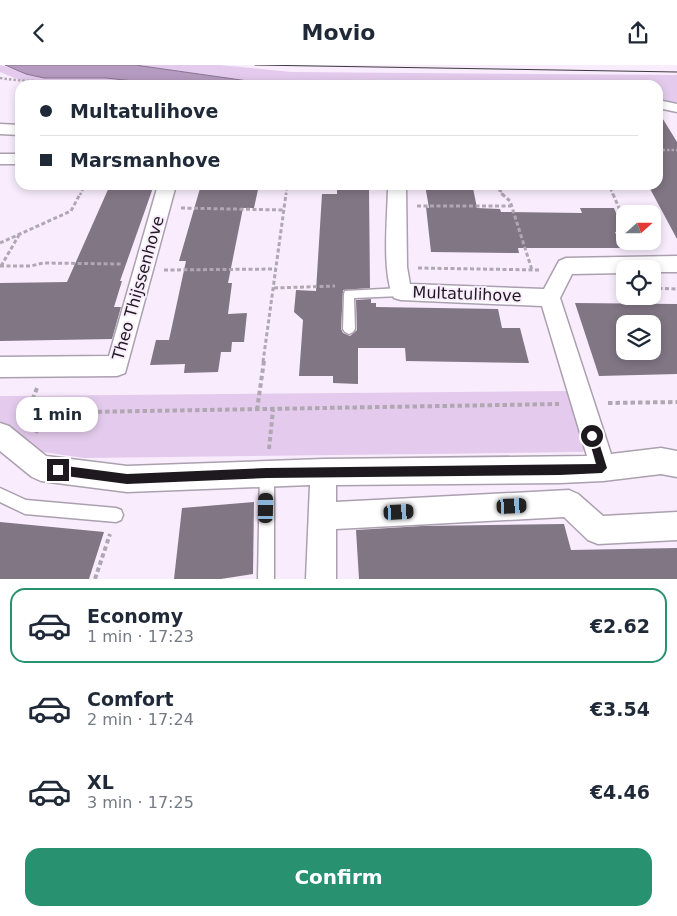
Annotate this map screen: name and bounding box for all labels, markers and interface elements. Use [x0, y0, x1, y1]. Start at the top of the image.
icon: back [25, 19, 53, 47]
icon: share [624, 19, 652, 47]
text: Movio [301, 20, 376, 45]
text: Multatulihove [70, 100, 218, 122]
text: Marsmanhove [70, 149, 220, 171]
north arrow [616, 205, 661, 250]
map controls [616, 205, 661, 360]
street label: Theo Thijssenhove [108, 214, 168, 363]
button: locate [616, 260, 661, 305]
street label: Multatulihove [412, 283, 522, 305]
button: layers [616, 315, 661, 360]
callout: 1 min [17, 397, 99, 433]
text: 1 min [32, 405, 82, 424]
route start [581, 425, 603, 447]
route end [47, 459, 69, 481]
car [258, 493, 273, 523]
car [496, 498, 527, 514]
car [383, 504, 414, 520]
icon: car [27, 603, 72, 648]
text: Economy [87, 605, 183, 627]
text: €2.62 [590, 615, 650, 637]
text: 1 min · 17:23 [87, 627, 194, 646]
icon: car [27, 686, 72, 731]
text: Comfort [87, 688, 174, 710]
text: €3.54 [590, 698, 650, 720]
text: 2 min · 17:24 [87, 710, 194, 729]
icon: car [27, 769, 72, 814]
text: XL [87, 771, 114, 793]
text: €4.46 [590, 781, 650, 803]
text: 3 min · 17:25 [87, 793, 194, 812]
button: Confirm [25, 848, 652, 906]

